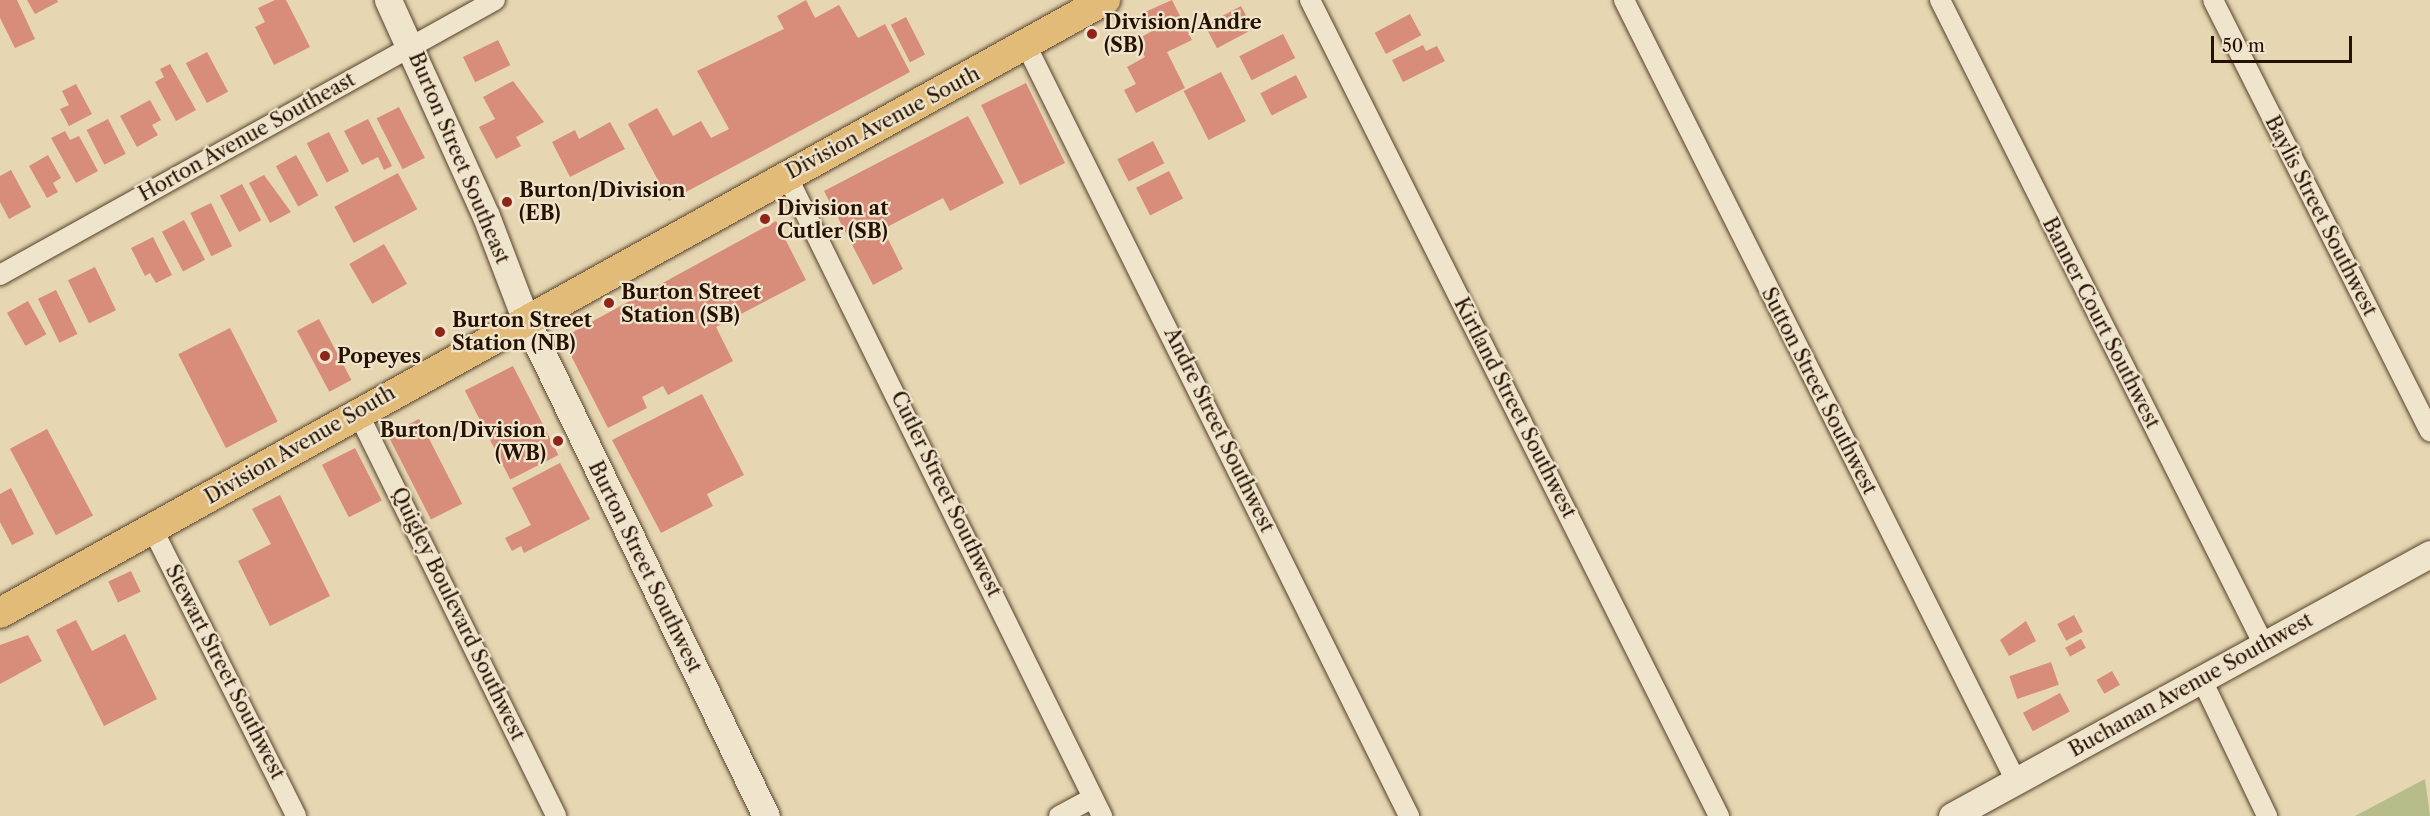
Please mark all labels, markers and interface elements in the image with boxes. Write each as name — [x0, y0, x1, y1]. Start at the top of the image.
place label: Division/Andre (SB) — [1104, 11, 1262, 58]
scale bar — [2214, 24, 2355, 62]
marker: Division/Andre (SB) — [1085, 27, 1099, 41]
text: 50 m — [2222, 35, 2265, 57]
street label: Burton Street Southeast — [404, 49, 514, 267]
street label: Division Avenue South — [782, 62, 984, 184]
street label: Horton Avenue Southeast — [134, 67, 360, 207]
street label: Baylis Street Southwest — [2260, 112, 2382, 320]
place label: Burton/Division (EB) — [519, 178, 685, 225]
marker: Burton/Division (EB) — [500, 195, 514, 209]
place label: Division at Cutler (SB) — [777, 196, 888, 243]
marker: Division at Cutler (SB) — [758, 212, 772, 226]
street label: Banner Court Southwest — [2037, 213, 2165, 433]
place label: Burton Street Station (SB) — [621, 280, 761, 327]
street label: Sutton Street Southwest — [1756, 284, 1882, 498]
street label: Kirtland Street Southwest — [1449, 294, 1581, 522]
marker: Burton Street Station (SB) — [602, 296, 616, 310]
place label: Burton Street Station (NB) — [452, 308, 592, 355]
street label: Andre Street Southwest — [1159, 324, 1279, 536]
marker: Burton Street Station (NB) — [433, 325, 447, 339]
place label: Popeyes — [337, 344, 421, 368]
marker: Popeyes — [318, 349, 332, 363]
street label: Division Avenue South — [200, 380, 400, 510]
street label: Cutler Street Southwest — [886, 387, 1006, 601]
place label: Burton/Division (WB) — [380, 418, 546, 465]
marker: Burton/Division (WB) — [551, 434, 565, 448]
street label: Burton Street Southwest — [583, 457, 707, 677]
street label: Quigley Boulevard Southwest — [386, 483, 530, 745]
street label: Stewart Street Southwest — [160, 561, 290, 783]
street label: Buchanan Avenue Southwest — [2065, 608, 2317, 762]

